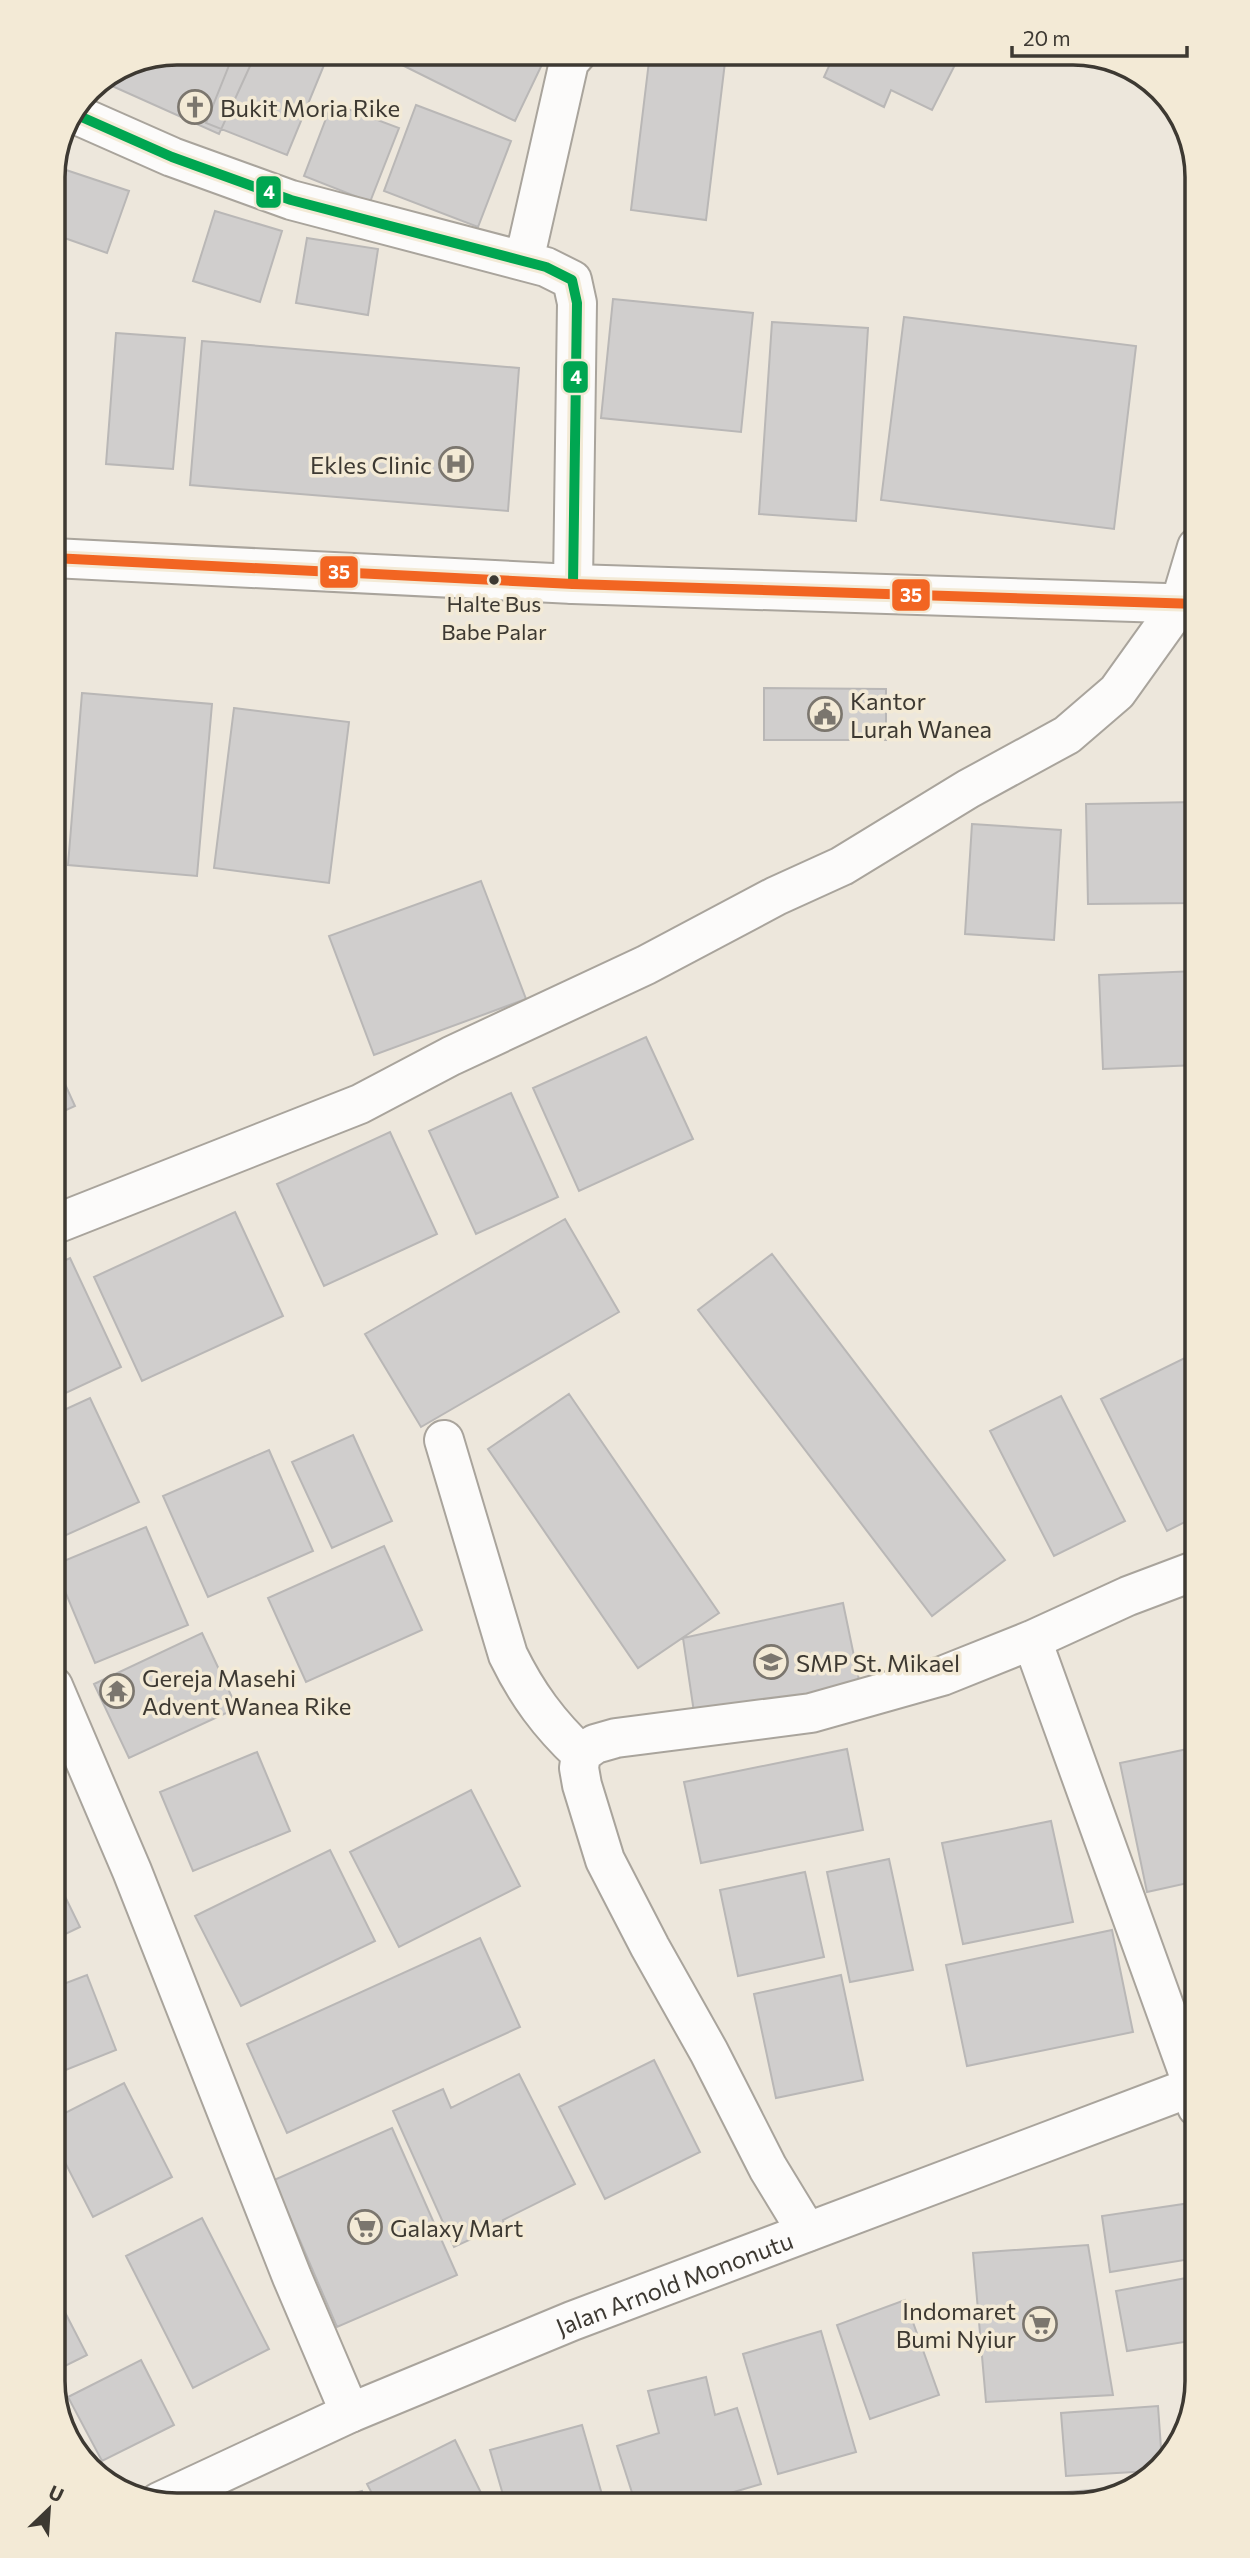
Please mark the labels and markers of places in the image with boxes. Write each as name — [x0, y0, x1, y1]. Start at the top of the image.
church icon: Bukit Moria Rike — [176, 88, 214, 126]
place label: Bukit Moria Rike — [220, 93, 400, 122]
hospital icon: Ekles Clinic — [437, 445, 475, 483]
place label: Ekles Clinic — [310, 450, 432, 479]
marker: Halte Bus Babe Palar — [487, 573, 501, 587]
place label: Halte Bus Babe Palar — [441, 590, 547, 645]
place label: Kantor Lurah Wanea — [850, 686, 992, 743]
public building icon: Kantor Lurah Wanea — [806, 695, 844, 733]
school or university icon: SMP St. Mikael — [752, 1643, 790, 1681]
place label: SMP St. Mikael — [796, 1648, 960, 1677]
place label: Gereja Masehi Advent Wanea Rike — [142, 1663, 351, 1720]
temple icon: Gereja Masehi Advent Wanea Rike — [98, 1672, 136, 1710]
supermarket icon: Galaxy Mart — [346, 2208, 384, 2246]
place label: Galaxy Mart — [390, 2213, 523, 2242]
place label: Indomaret Bumi Nyiur — [896, 2296, 1016, 2353]
supermarket icon: Indomaret Bumi Nyiur — [1021, 2305, 1059, 2343]

